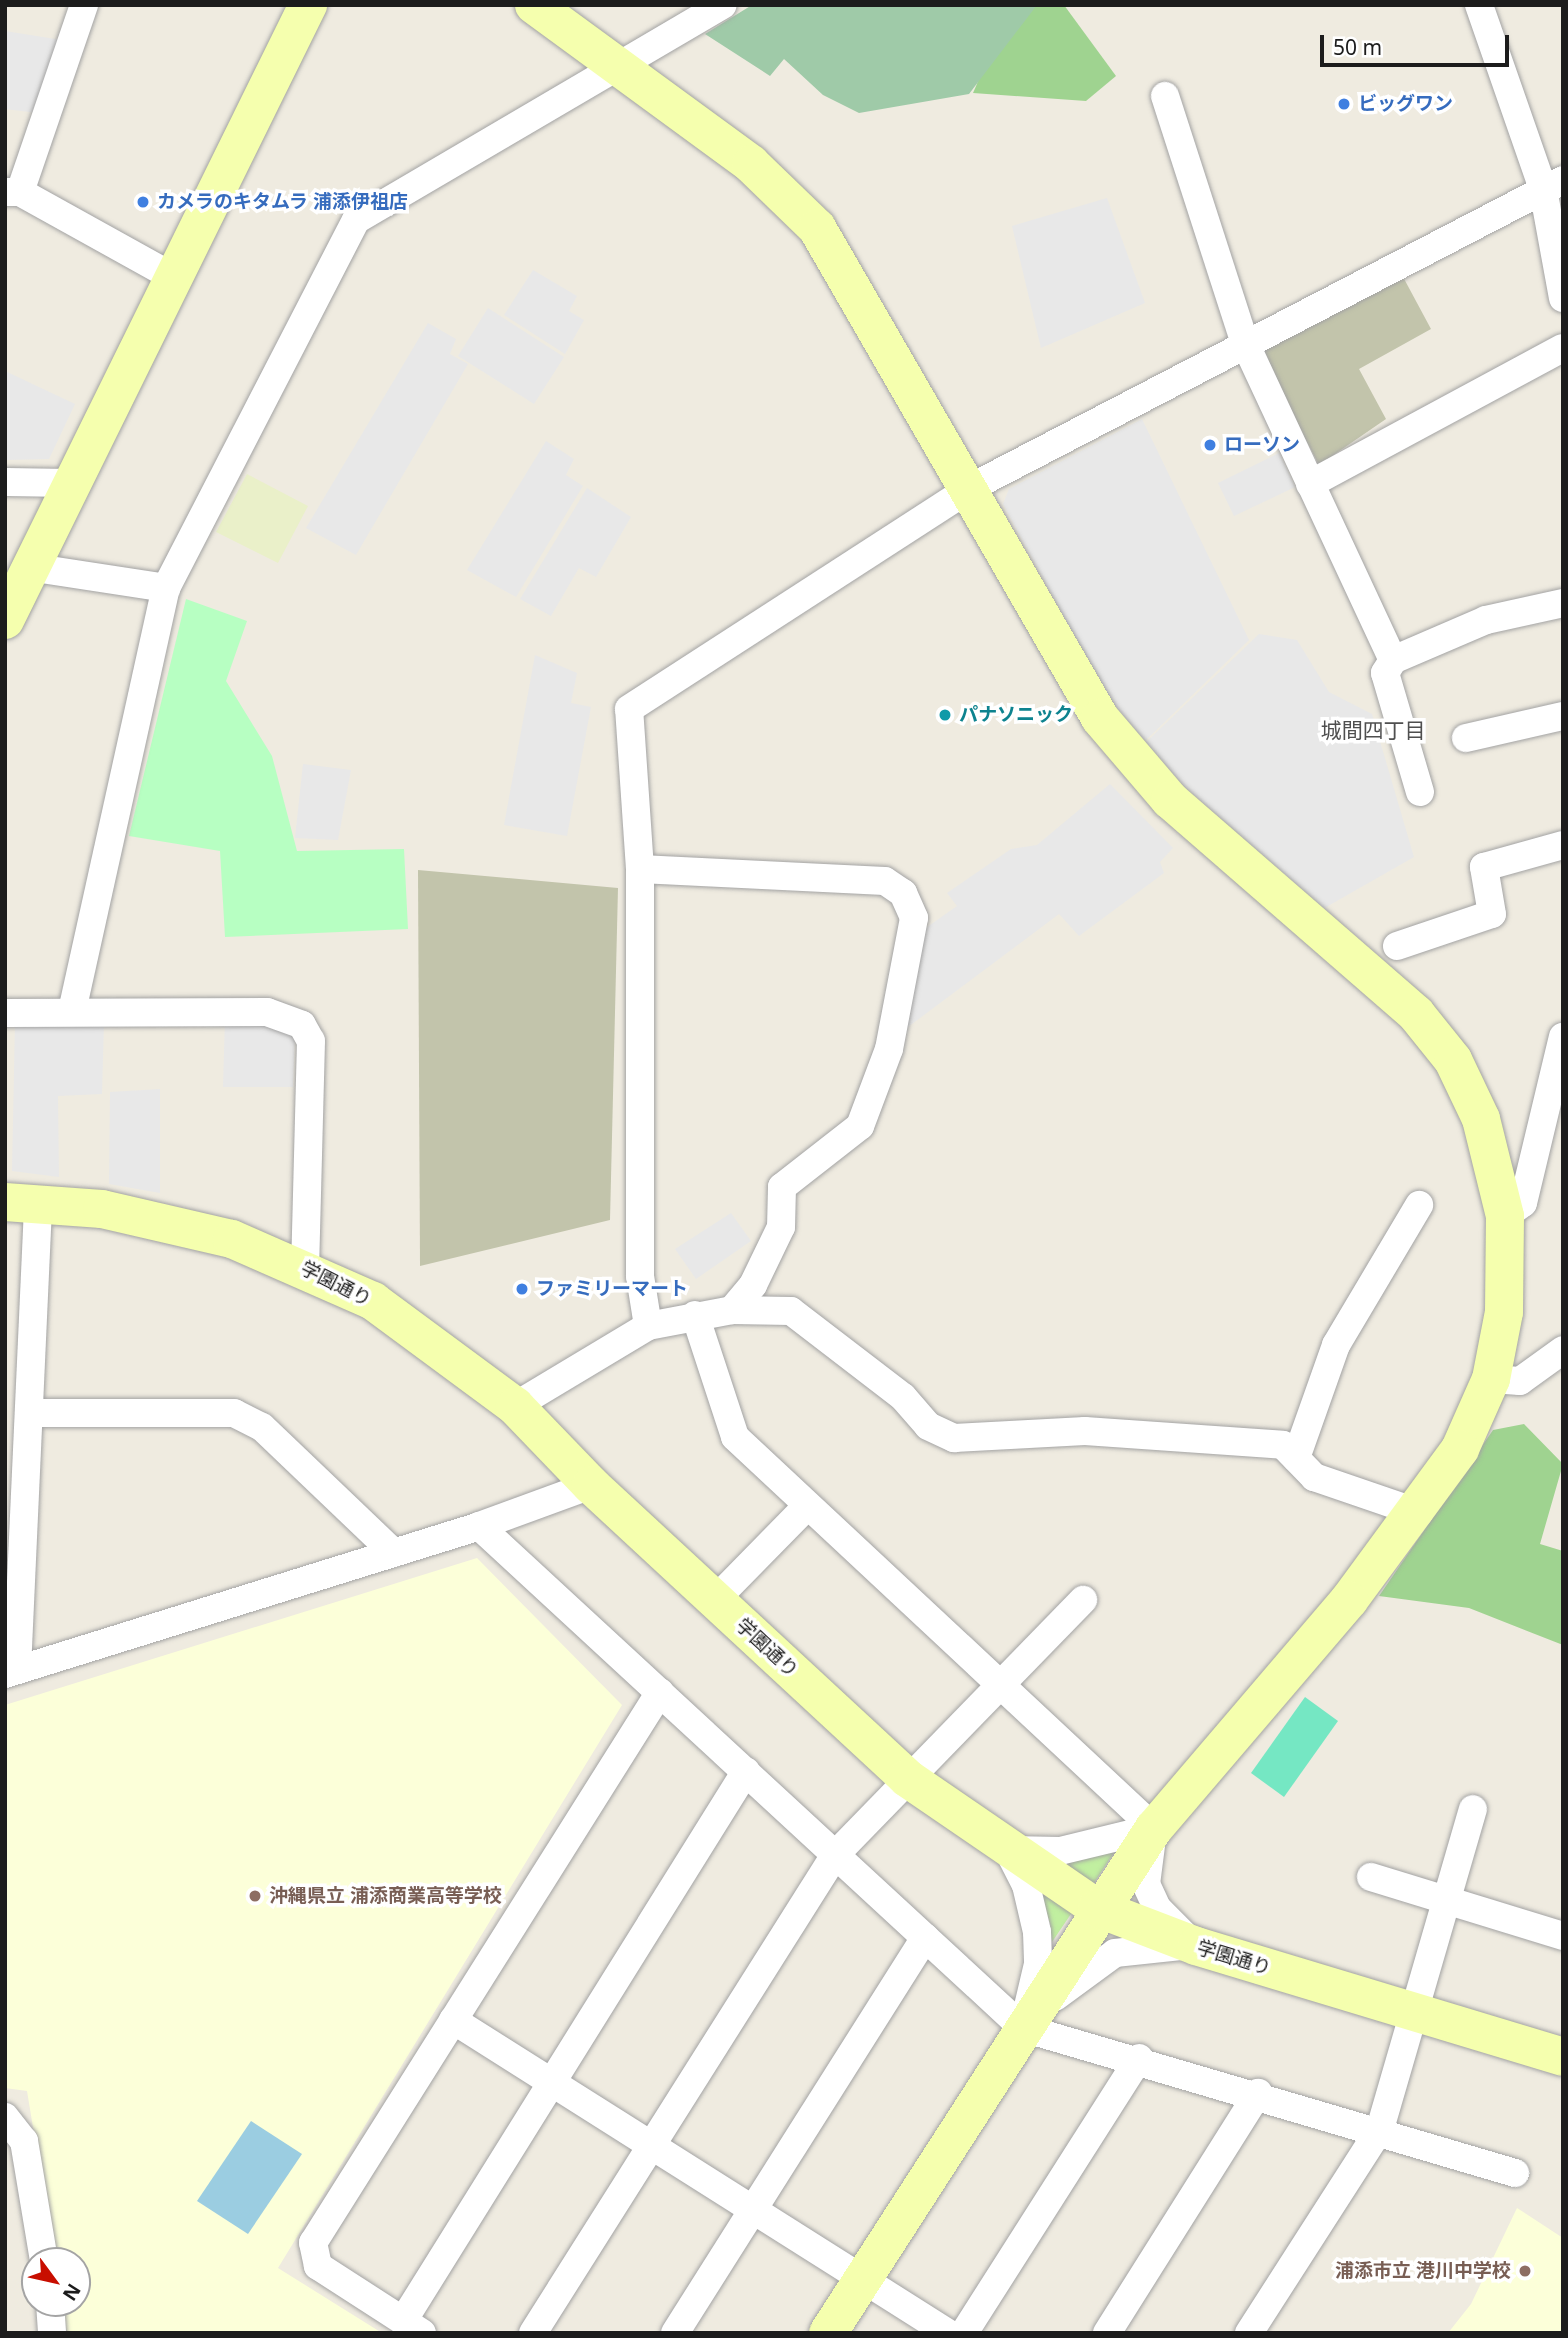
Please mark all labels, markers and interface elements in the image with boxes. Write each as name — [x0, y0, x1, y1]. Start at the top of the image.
scale bar — [1323, 21, 1512, 65]
text: 50 m — [1333, 33, 1382, 61]
place label: ビッグワン — [1358, 93, 1453, 115]
marker: ビッグワン — [1336, 96, 1352, 112]
place label: カメラのキタムラ 浦添伊祖店 — [157, 191, 409, 213]
marker: カメラのキタムラ 浦添伊祖店 — [135, 194, 151, 210]
place label: ローソン — [1224, 434, 1300, 456]
marker: ローソン — [1202, 437, 1218, 453]
place label: パナソニック — [959, 704, 1073, 726]
marker: パナソニック — [937, 707, 953, 723]
district label: 城間四丁目 — [1321, 717, 1425, 743]
street label: 学園通り — [297, 1257, 375, 1311]
place label: ファミリーマート — [536, 1278, 688, 1300]
marker: ファミリーマート — [514, 1281, 530, 1297]
street label: 学園通り — [731, 1614, 803, 1682]
place label: 沖縄県立 浦添商業高等学校 — [269, 1885, 502, 1907]
marker: 沖縄県立 浦添商業高等学校 — [247, 1888, 263, 1904]
street label: 学園通り — [1194, 1936, 1274, 1980]
north arrow — [21, 2247, 91, 2317]
place label: 浦添市立 港川中学校 — [1335, 2260, 1511, 2282]
marker: 浦添市立 港川中学校 — [1517, 2263, 1533, 2279]
text: N — [57, 2279, 87, 2306]

